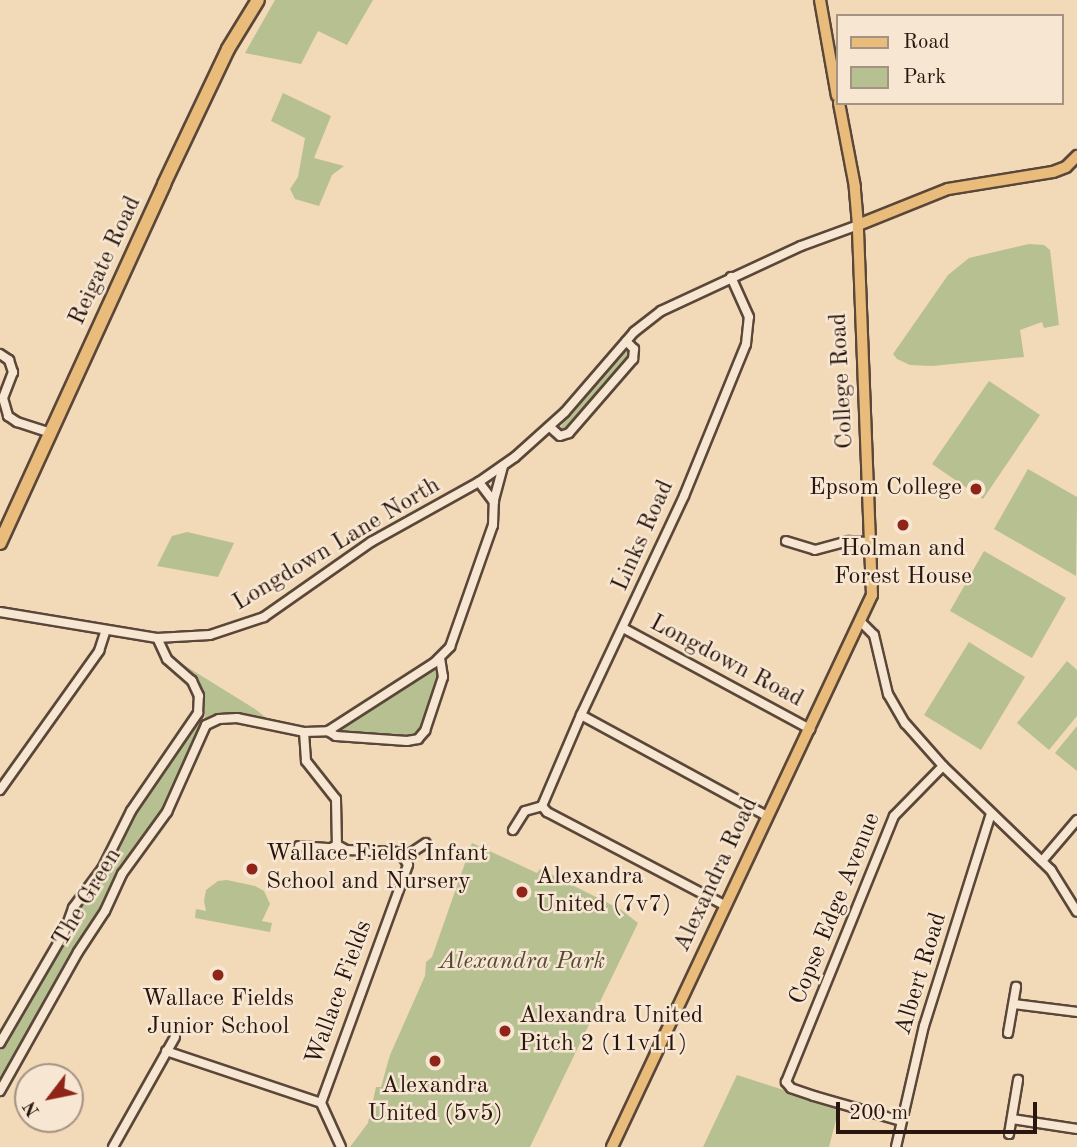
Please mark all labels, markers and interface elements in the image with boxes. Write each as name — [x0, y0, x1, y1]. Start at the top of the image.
legend — [836, 14, 1063, 105]
text: Road — [903, 32, 950, 53]
text: Park — [903, 67, 946, 88]
street label: Reigate Road — [64, 192, 148, 330]
street label: College Road — [825, 312, 861, 450]
street label: Longdown Lane North — [228, 472, 446, 618]
place label: Epsom College — [809, 475, 962, 503]
street label: Links Road — [607, 476, 681, 596]
marker: Epsom College — [968, 481, 984, 497]
marker: Holman and Forest House — [895, 517, 911, 533]
place label: Holman and Forest House — [834, 536, 972, 592]
street label: Longdown Road — [644, 609, 808, 715]
street label: Alexandra Road — [669, 793, 765, 957]
street label: Copse Edge Avenue — [784, 809, 888, 1009]
place label: Wallace Fields Infant School and Nursery — [266, 841, 488, 897]
street label: The Green — [47, 843, 129, 953]
marker: Wallace Fields Infant School and Nursery — [244, 861, 260, 877]
place label: Alexandra United (7v7) — [536, 864, 671, 920]
marker: Alexandra United (7v7) — [514, 884, 530, 900]
street label: Albert Road — [890, 909, 954, 1039]
street label: Wallace Fields — [301, 917, 379, 1069]
park label: Alexandra Park — [439, 949, 605, 977]
marker: Wallace Fields Junior School — [210, 967, 226, 983]
place label: Wallace Fields Junior School — [142, 986, 294, 1042]
place label: Alexandra United Pitch 2 (11v11) — [519, 1003, 703, 1059]
marker: Alexandra United Pitch 2 (11v11) — [497, 1023, 513, 1039]
marker: Alexandra United (5v5) — [427, 1053, 443, 1069]
north arrow — [14, 1063, 84, 1133]
place label: Alexandra United (5v5) — [367, 1073, 503, 1129]
scale bar — [839, 1088, 1040, 1132]
text: N — [21, 1097, 44, 1120]
text: 200 m — [849, 1103, 908, 1124]

